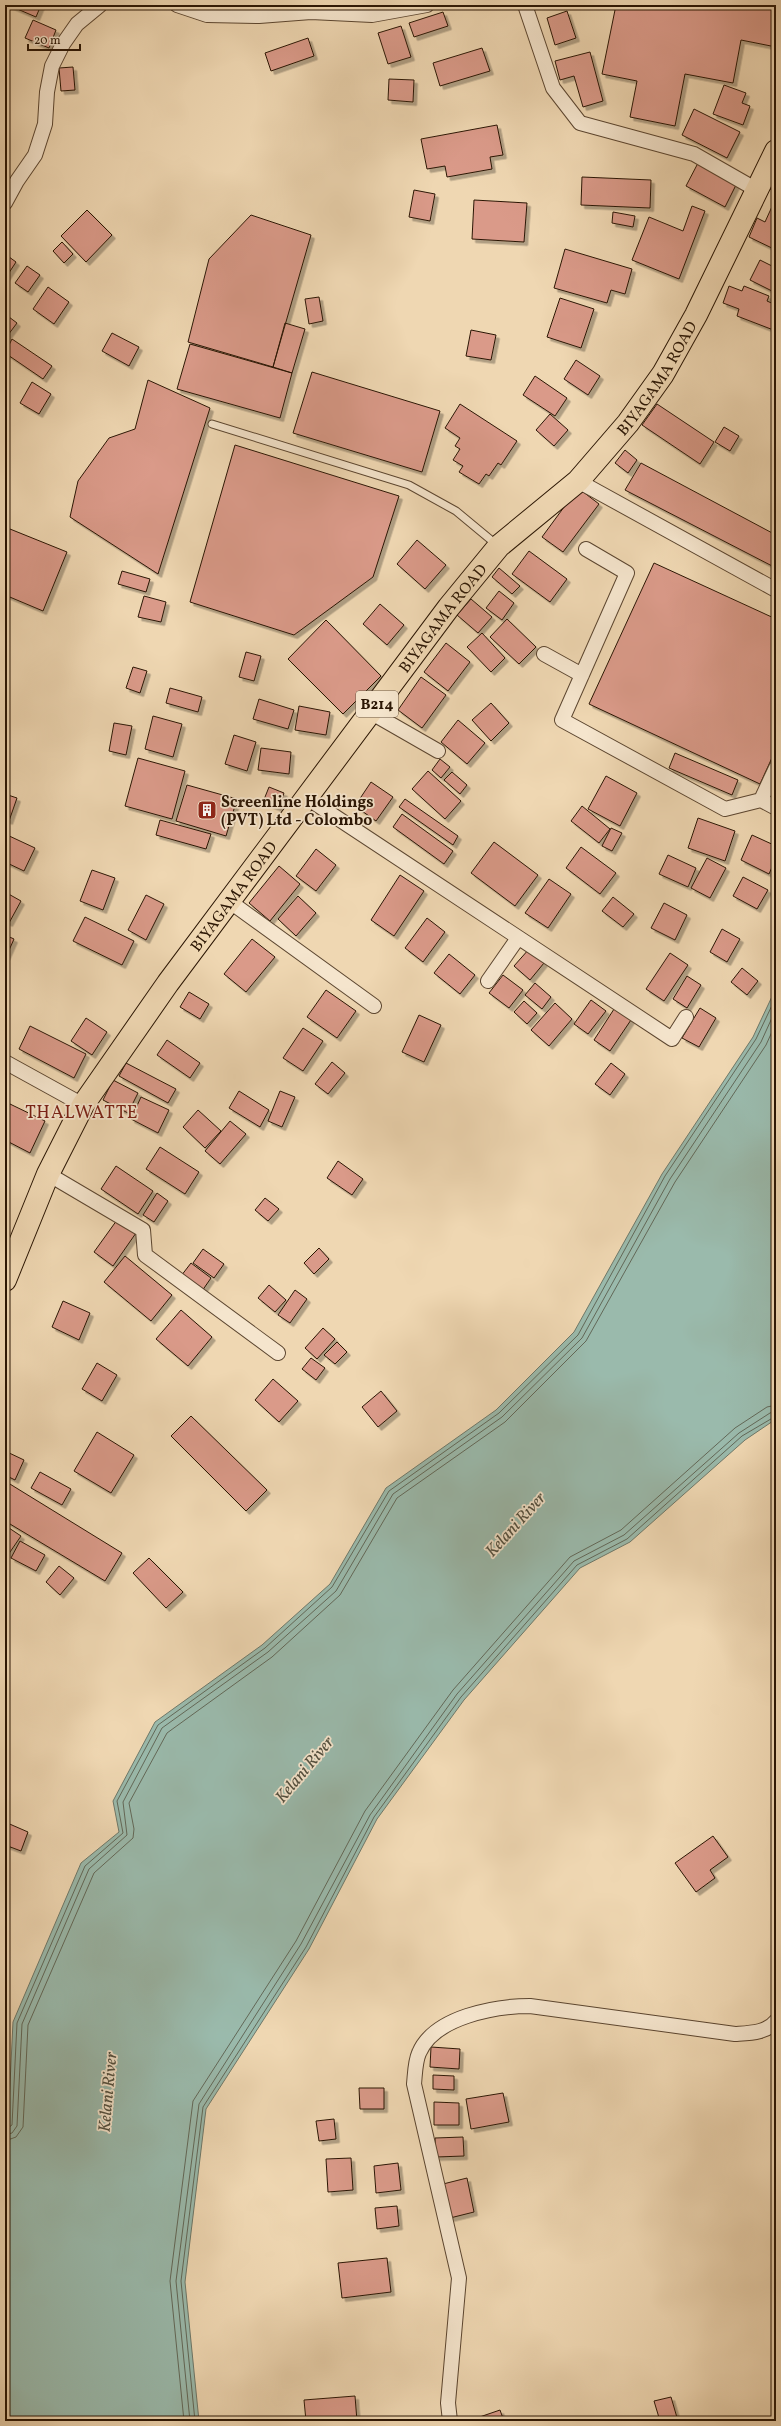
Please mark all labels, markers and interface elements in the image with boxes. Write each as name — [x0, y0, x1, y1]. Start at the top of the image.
scale bar — [28, 26, 80, 52]
text: 20 m — [34, 33, 61, 49]
street label: BIYAGAMA ROAD — [613, 317, 704, 441]
street label: BIYAGAMA ROAD — [394, 560, 493, 678]
road number: B214 — [356, 691, 398, 717]
place label: Screenline Holdings (PVT) Ltd - Colombo — [221, 792, 374, 832]
building icon: Screenline Holdings (PVT) Ltd - Colombo — [196, 799, 218, 821]
street label: BIYAGAMA ROAD — [186, 837, 283, 957]
district label: THALWATTE — [25, 1101, 139, 1126]
water label: Kelani River — [481, 1487, 552, 1563]
water label: Kelani River — [271, 1731, 340, 1808]
water label: Kelani River — [94, 2050, 124, 2133]

